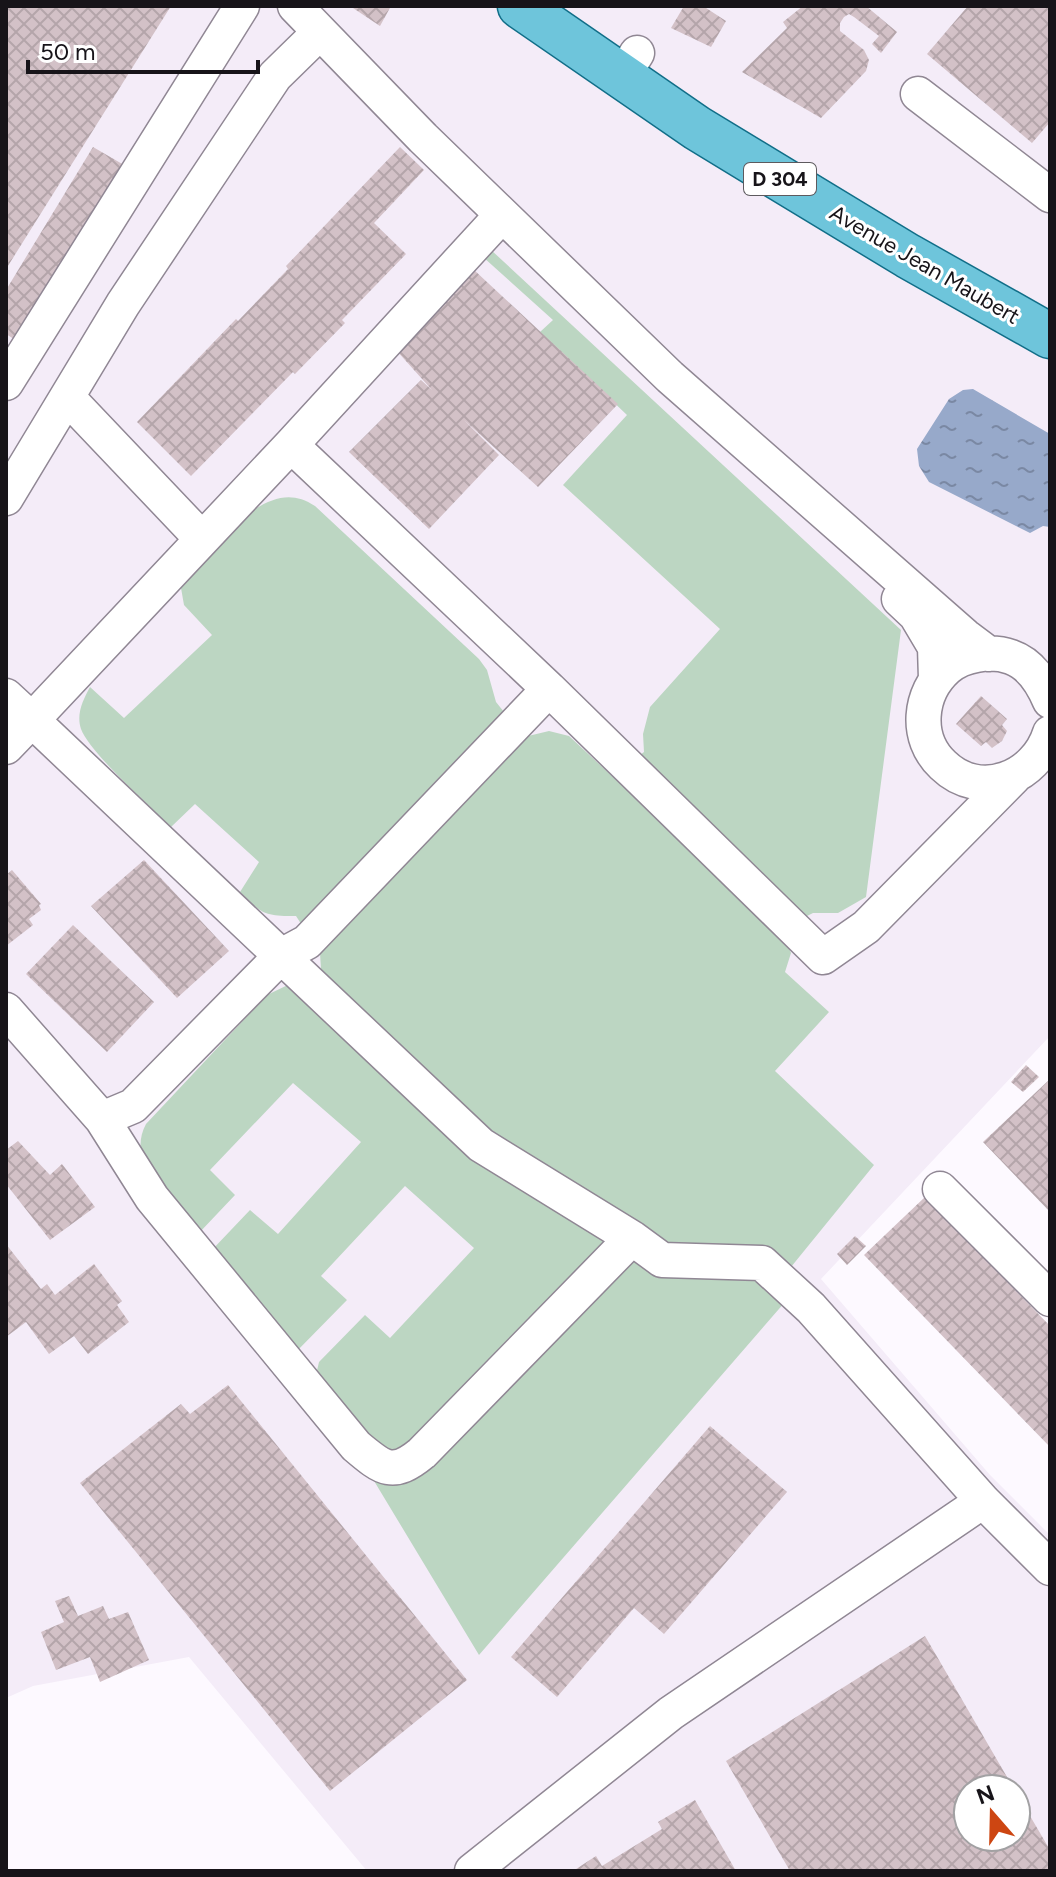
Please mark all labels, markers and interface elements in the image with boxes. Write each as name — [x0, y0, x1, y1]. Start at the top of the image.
scale bar — [28, 24, 258, 74]
text: 50 m — [40, 37, 96, 66]
road number: D 304 — [744, 163, 816, 195]
street label: Avenue Jean Maubert — [825, 199, 1025, 330]
north arrow — [952, 1773, 1032, 1853]
text: N — [973, 1779, 998, 1810]

